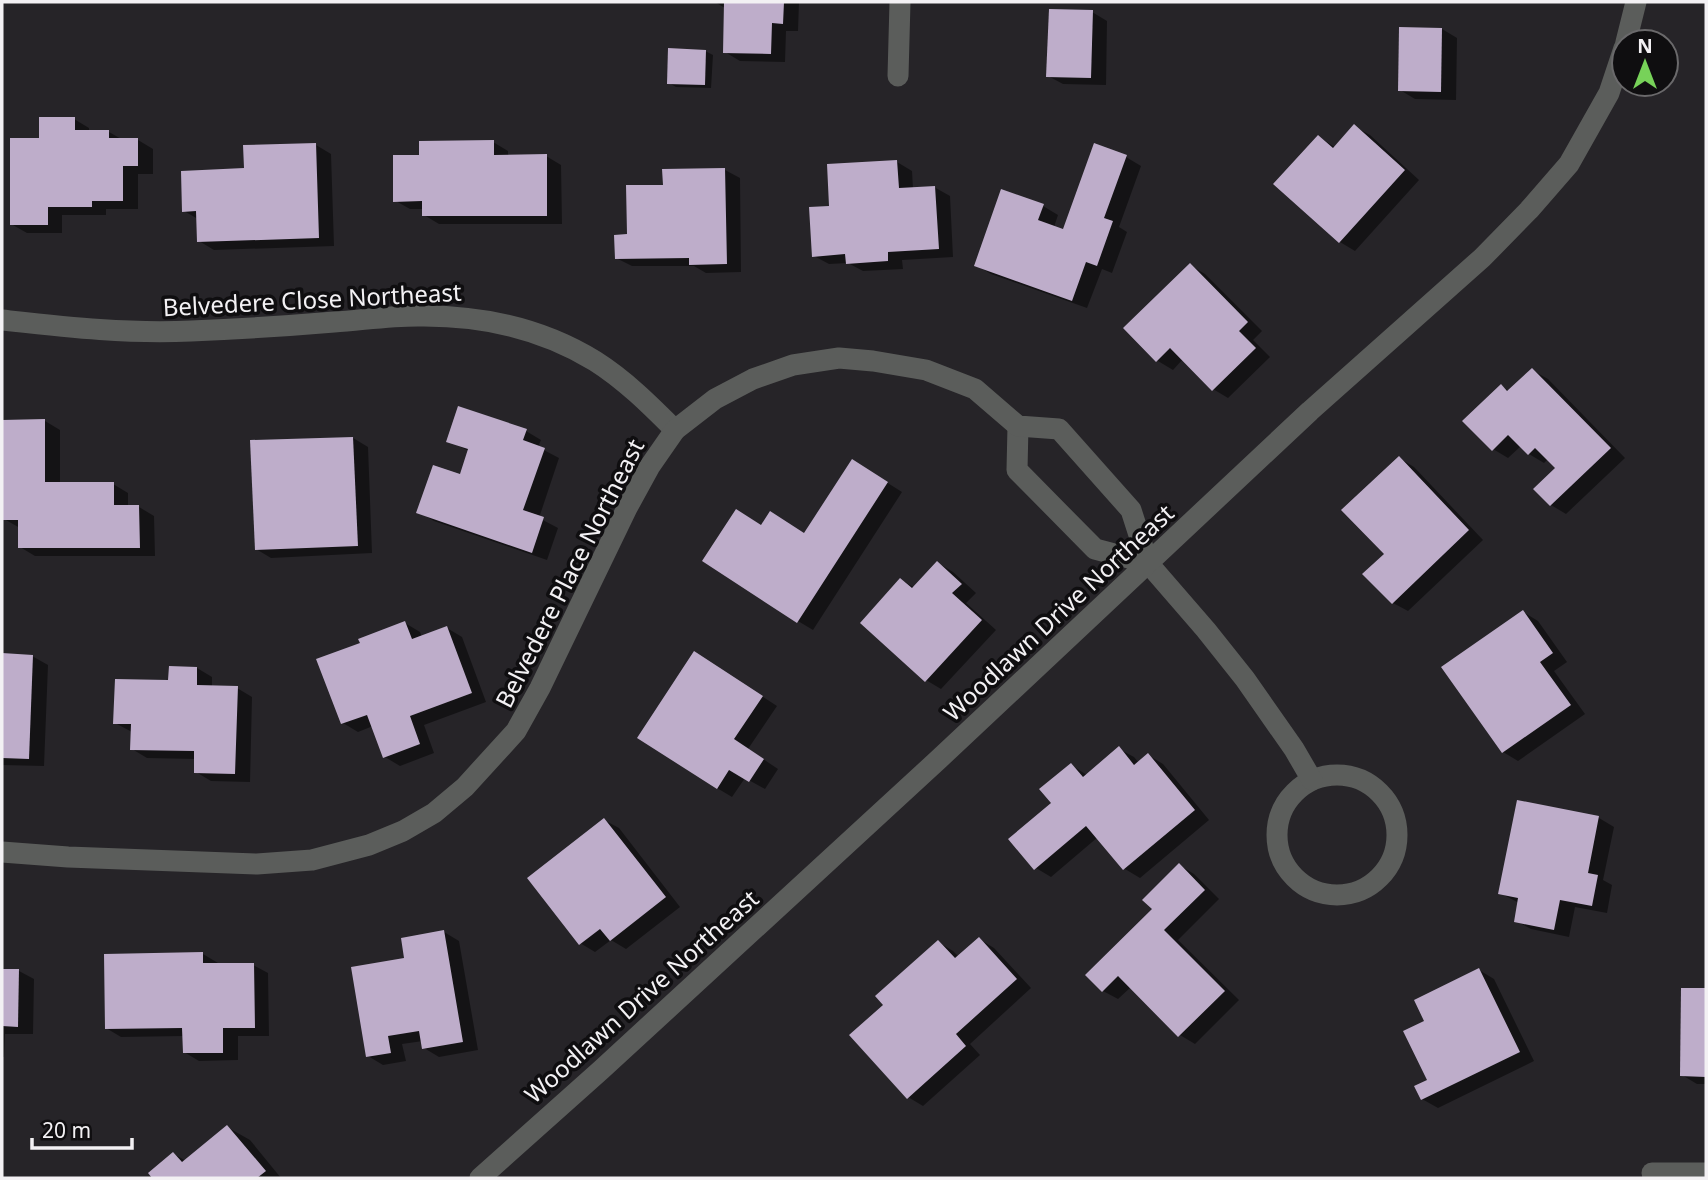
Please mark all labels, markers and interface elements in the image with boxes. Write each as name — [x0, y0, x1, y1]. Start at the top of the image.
north arrow — [1610, 28, 1680, 98]
text: N — [1637, 33, 1653, 59]
street label: Belvedere Close Northeast — [162, 275, 463, 323]
street label: Belvedere Place Northeast — [487, 433, 651, 713]
street label: Woodlawn Drive Northeast — [936, 496, 1181, 728]
street label: Woodlawn Drive Northeast — [517, 882, 765, 1110]
scale bar — [32, 1106, 131, 1150]
text: 20 m — [42, 1116, 91, 1144]

